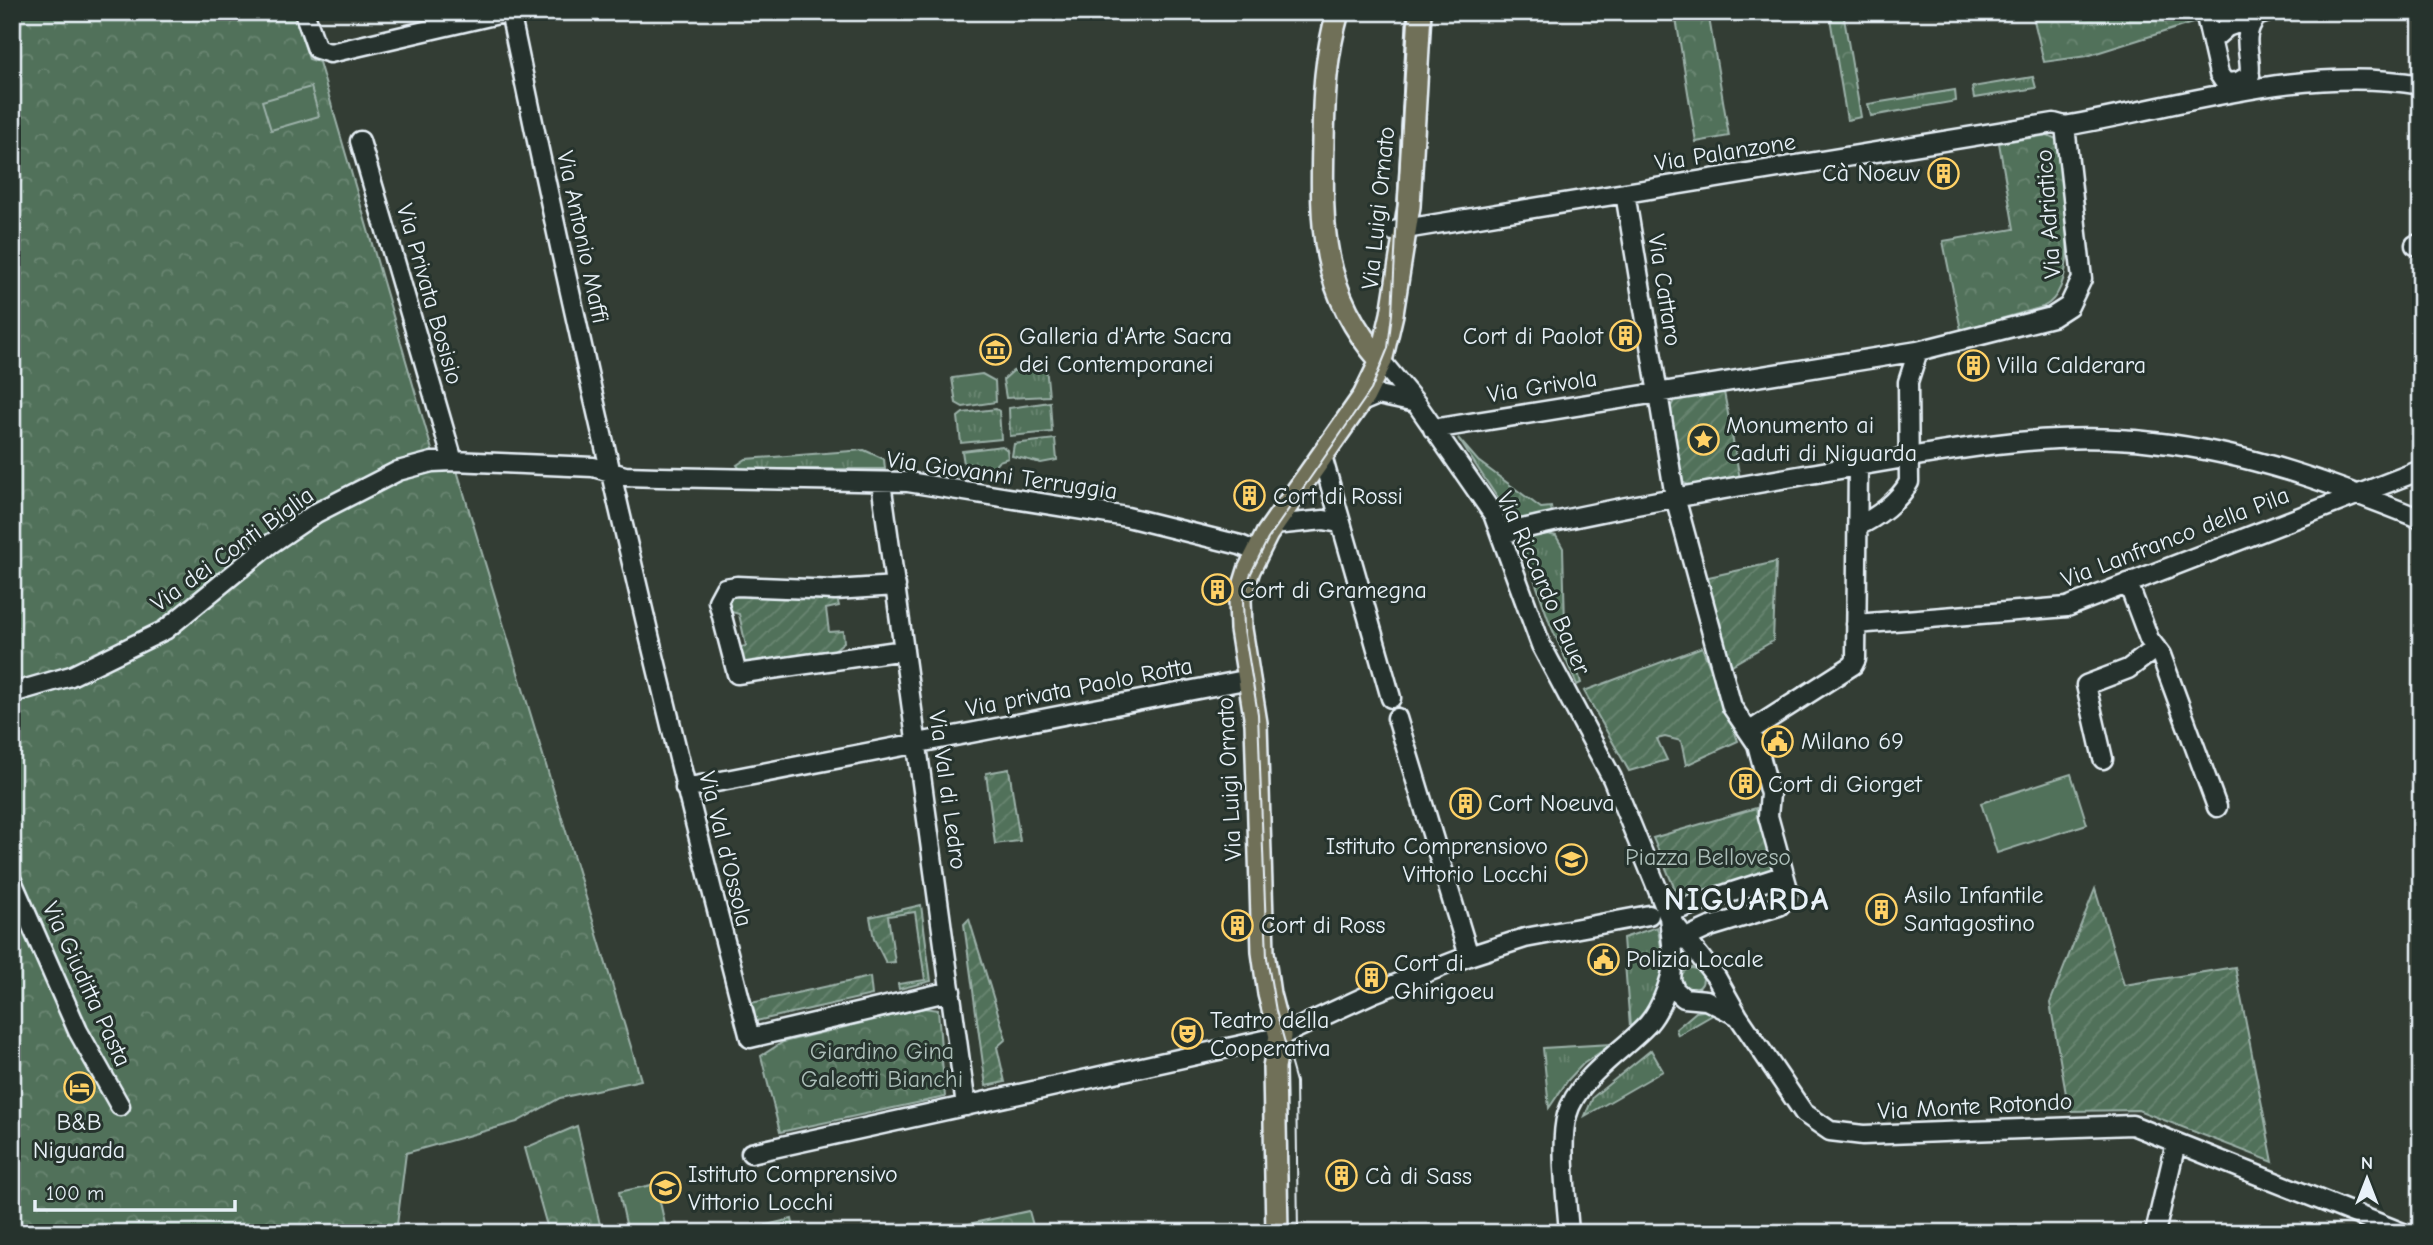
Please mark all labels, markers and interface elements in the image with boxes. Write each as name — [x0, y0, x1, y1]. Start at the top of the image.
street label: Via Luigi Ornato — [1356, 125, 1400, 291]
street label: Via Palanzone — [1653, 127, 1797, 177]
street label: Via Antonio Maffi — [551, 148, 615, 326]
street label: Via Adriatico — [2030, 149, 2066, 279]
building icon: Cà Noeuv — [1926, 156, 1960, 190]
place label: Cà Noeuv — [1822, 159, 1920, 187]
street label: Via Privata Bosisio — [391, 200, 469, 388]
street label: Via Cattaro — [1642, 232, 1688, 348]
building icon: Cort di Paolot — [1609, 319, 1643, 353]
place label: Galleria d'Arte Sacra dei Contemporanei — [1019, 322, 1232, 378]
place label: Cort di Paolot — [1463, 322, 1604, 350]
museum icon: Galleria d'Arte Sacra dei Contemporanei — [979, 333, 1013, 367]
building icon: Villa Calderara — [1957, 348, 1991, 382]
place label: Villa Calderara — [1997, 351, 2146, 379]
street label: Via Grivola — [1485, 364, 1599, 408]
place label: Monumento ai Caduti di Niguarda — [1726, 411, 1917, 467]
place icon: Monumento ai Caduti di Niguarda — [1686, 422, 1720, 456]
street label: Via Giovanni Terruggia — [885, 445, 1119, 505]
building icon: Cort di Rossi — [1233, 479, 1267, 513]
street label: Via dei Conti Biglia — [145, 481, 319, 617]
street label: Via Lanfranco della Pila — [2057, 481, 2293, 593]
place label: Cort di Rossi — [1273, 482, 1403, 510]
street label: Via Riccardo Bauer — [1491, 487, 1597, 679]
building icon: Cort di Gramegna — [1200, 573, 1234, 607]
place label: Cort di Gramegna — [1240, 576, 1427, 604]
street label: Via privata Paolo Rotta — [963, 651, 1195, 723]
street label: Via Luigi Ornato — [1211, 696, 1247, 862]
street label: Via Val di Ledro — [923, 709, 973, 871]
public building icon: Milano 69 — [1761, 724, 1795, 758]
place label: Milano 69 — [1801, 727, 1904, 755]
building icon: Cort di Giorget — [1728, 767, 1762, 801]
street label: Via Val d'Ossola — [693, 768, 759, 930]
place label: Cort di Giorget — [1768, 770, 1923, 798]
building icon: Cort Noeuva — [1448, 786, 1482, 820]
place label: Cort Noeuva — [1488, 789, 1615, 817]
place label: Istituto Comprensiovo Vittorio Locchi — [1326, 832, 1548, 888]
school or university icon: Istituto Comprensiovo Vittorio Locchi — [1554, 843, 1588, 877]
park label: Piazza Belloveso — [1625, 843, 1791, 871]
district label: NIGUARDA — [1664, 881, 1830, 918]
place label: Asilo Infantile Santagostino — [1904, 881, 2044, 937]
building icon: Asilo Infantile Santagostino — [1864, 892, 1898, 926]
street label: Via Giuditta Pasta — [37, 897, 137, 1071]
building icon: Cort di Ross — [1221, 908, 1255, 942]
place label: Cort di Ross — [1261, 911, 1386, 939]
public building icon: Polizia Locale — [1586, 942, 1620, 976]
place label: Polizia Locale — [1626, 945, 1764, 973]
place label: Cort di Ghirigoeu — [1394, 949, 1494, 1005]
building icon: Cort di Ghirigoeu — [1354, 960, 1388, 994]
place label: Teatro della Cooperativa — [1210, 1006, 1331, 1062]
theatre icon: Teatro della Cooperativa — [1170, 1017, 1204, 1051]
park label: Giardino Gina Galeotti Bianchi — [801, 1037, 963, 1093]
hotel icon: B&B Niguarda — [62, 1071, 96, 1105]
street label: Via Monte Rotondo — [1877, 1087, 2073, 1125]
place label: B&B Niguarda — [33, 1108, 125, 1164]
north arrow — [2332, 1144, 2402, 1214]
text: N — [2361, 1152, 2373, 1174]
building icon: Cà di Sass — [1325, 1159, 1359, 1193]
place label: Istituto Comprensivo Vittorio Locchi — [688, 1160, 898, 1216]
place label: Cà di Sass — [1365, 1162, 1472, 1190]
scale bar — [35, 1168, 234, 1212]
school or university icon: Istituto Comprensivo Vittorio Locchi — [648, 1171, 682, 1205]
text: 100 m — [46, 1181, 104, 1205]

